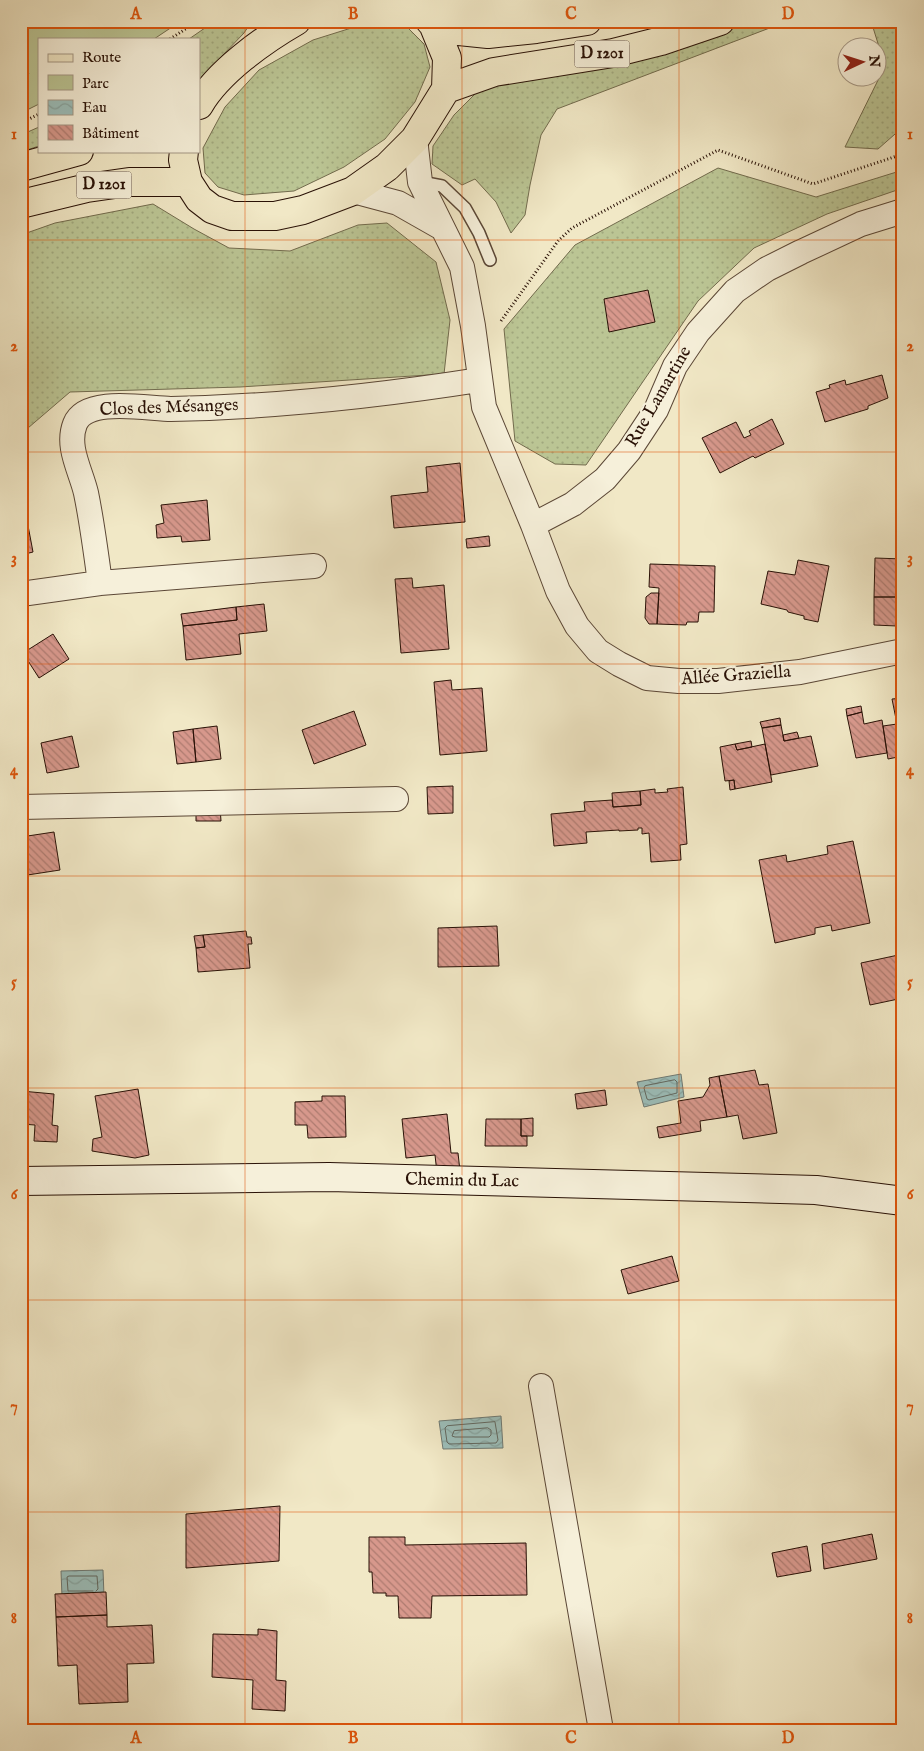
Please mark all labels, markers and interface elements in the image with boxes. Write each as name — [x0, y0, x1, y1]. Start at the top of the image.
text: A — [130, 5, 143, 25]
text: B — [348, 5, 359, 25]
text: C — [565, 5, 577, 25]
text: D — [782, 5, 795, 25]
legend — [38, 38, 200, 152]
north arrow — [836, 38, 886, 88]
road number: D 1201 — [574, 41, 630, 68]
text: Route — [82, 48, 121, 67]
text: N — [865, 53, 883, 68]
text: Parc — [82, 74, 109, 93]
text: Eau — [82, 98, 107, 117]
text: Bâtiment — [82, 124, 139, 143]
text: 1 — [11, 125, 17, 145]
text: 1 — [907, 125, 913, 145]
road number: D 1201 — [76, 172, 132, 198]
text: 2 — [10, 337, 18, 357]
text: 2 — [906, 337, 914, 357]
street label: Rue Lamartine — [621, 342, 697, 452]
street label: Clos des Mésanges — [99, 394, 239, 422]
text: 3 — [11, 549, 17, 569]
text: 3 — [907, 549, 913, 569]
street label: Allée Graziella — [679, 661, 792, 691]
text: 4 — [10, 761, 19, 781]
text: 4 — [906, 761, 915, 781]
text: 5 — [11, 973, 17, 993]
text: 5 — [907, 973, 913, 993]
street label: Chemin du Lac — [405, 1169, 519, 1193]
text: 6 — [11, 1185, 19, 1205]
text: 6 — [907, 1185, 915, 1205]
text: 7 — [10, 1397, 18, 1417]
text: 7 — [906, 1397, 914, 1417]
text: 8 — [11, 1609, 17, 1629]
text: 8 — [907, 1609, 913, 1629]
text: A — [130, 1729, 143, 1749]
text: B — [348, 1729, 359, 1749]
text: C — [565, 1729, 577, 1749]
text: D — [782, 1729, 795, 1749]

